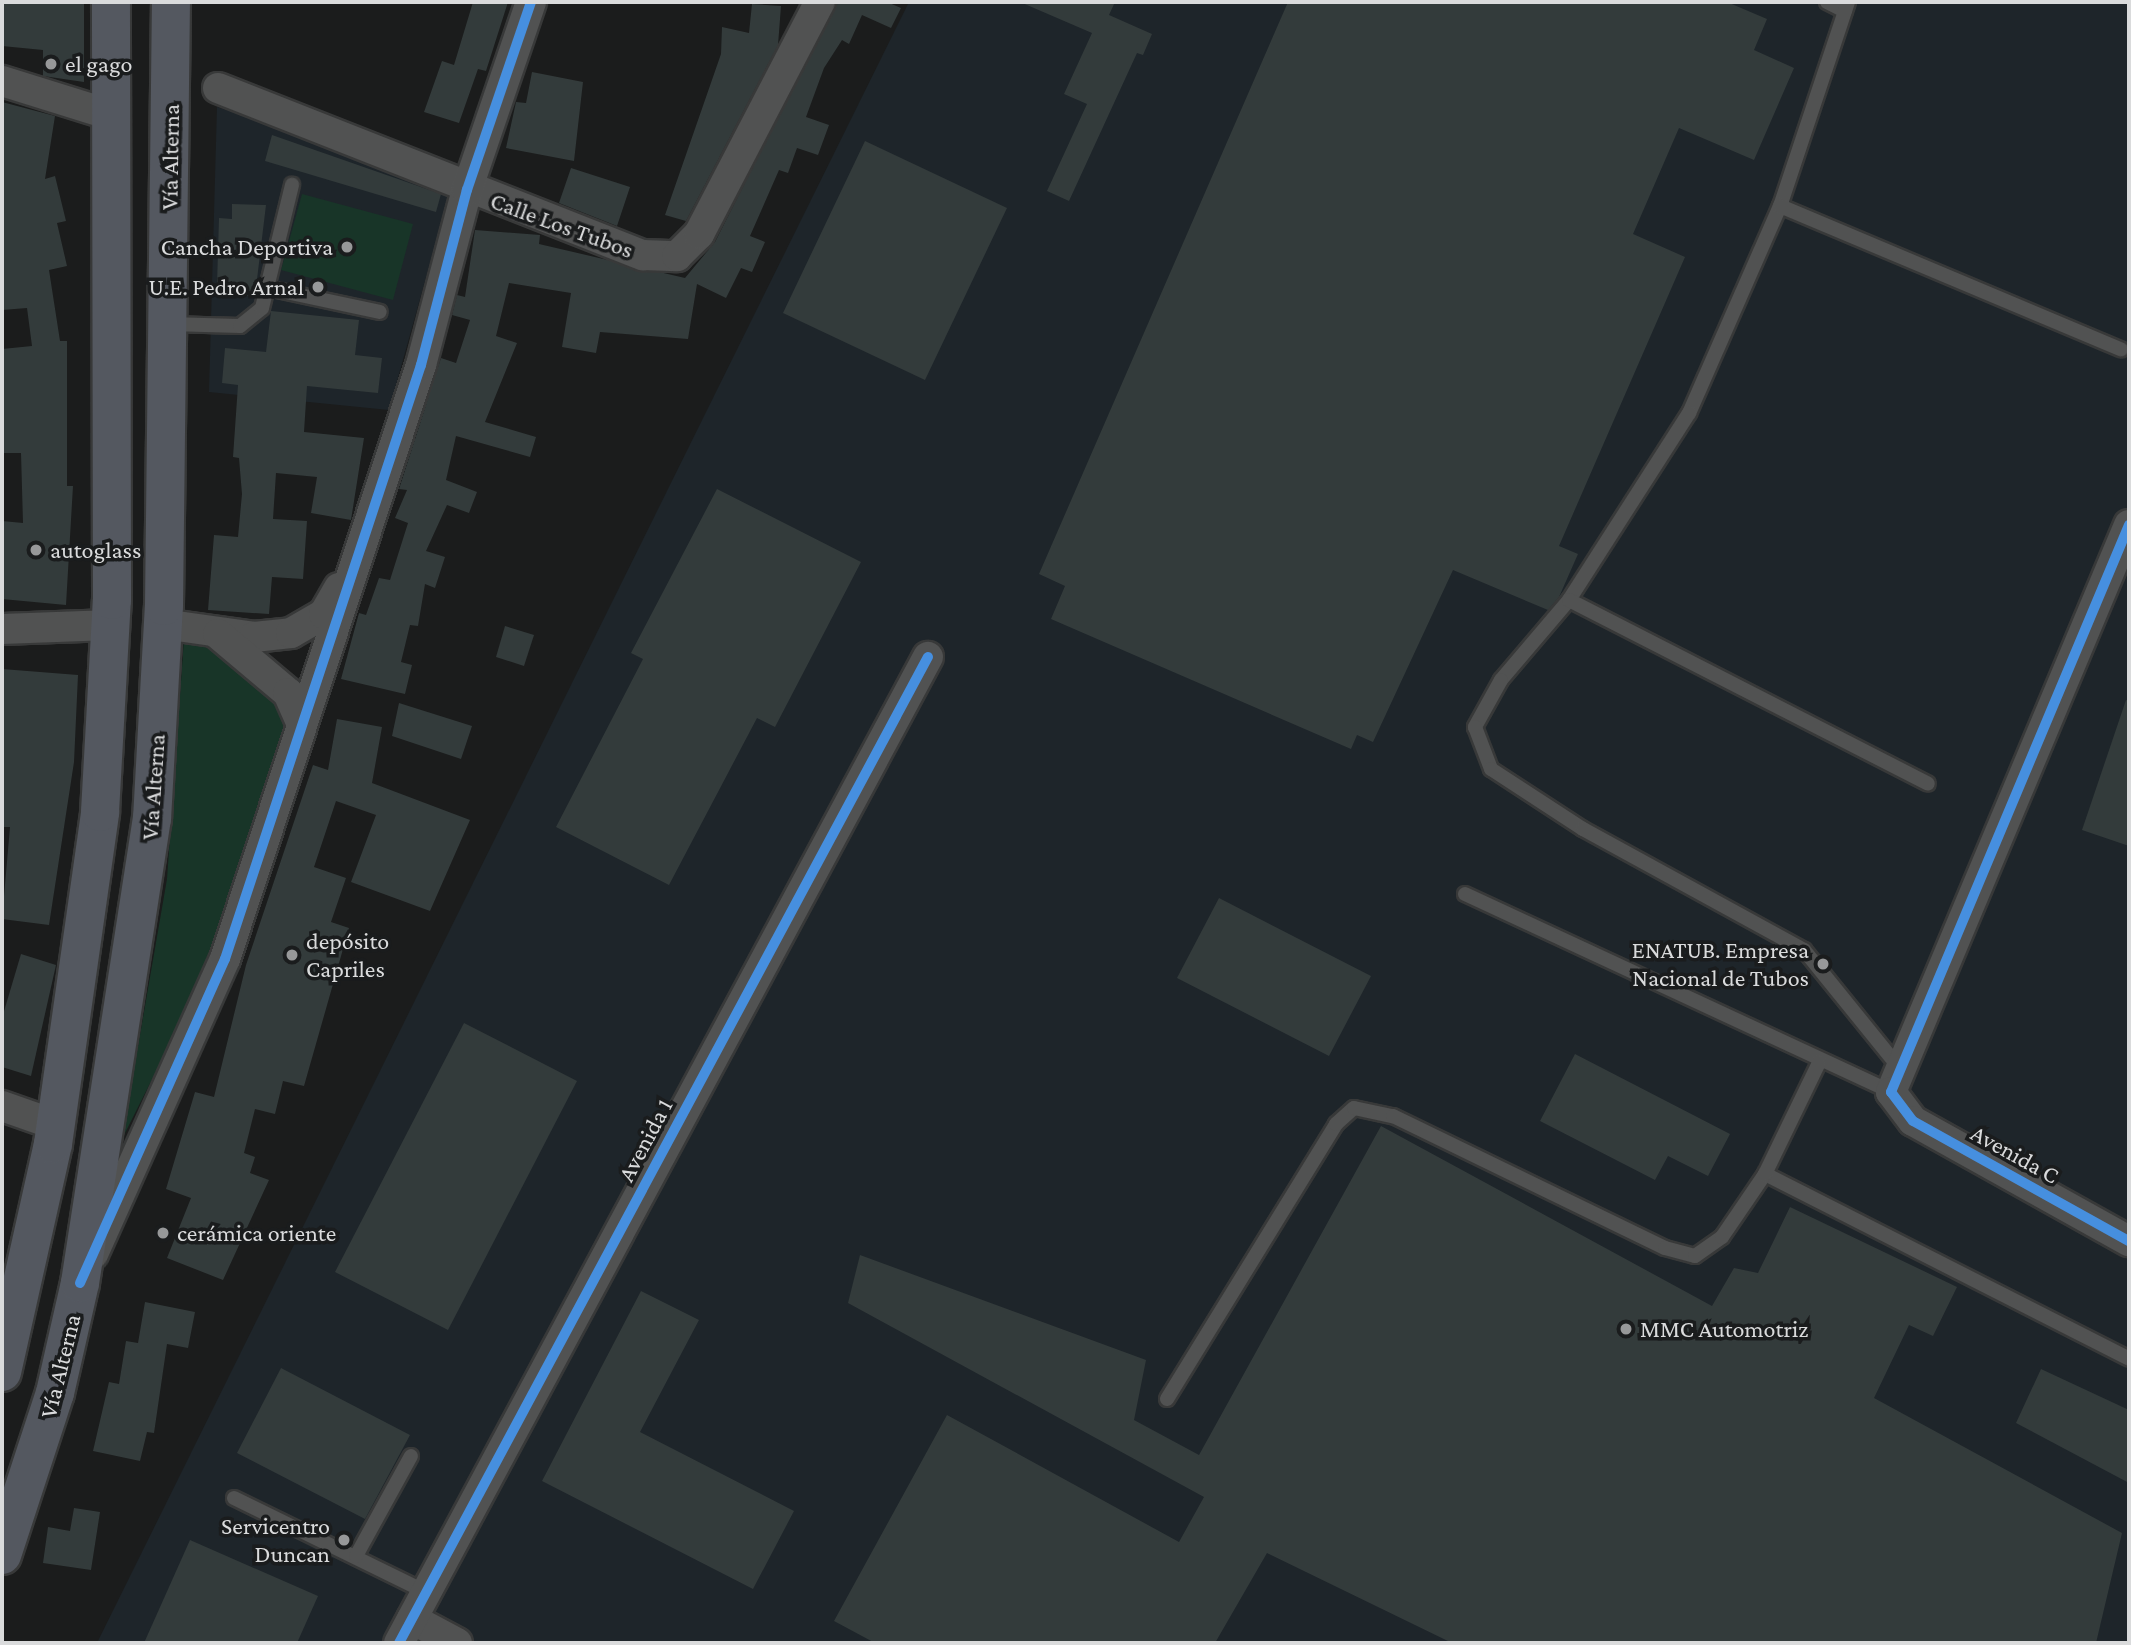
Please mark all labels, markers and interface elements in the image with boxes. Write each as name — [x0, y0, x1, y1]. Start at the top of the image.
place label: el gago — [65, 50, 132, 78]
marker: el gago — [43, 56, 59, 72]
street label: Vía Alterna — [155, 104, 185, 210]
street label: Calle Los Tubos — [487, 186, 637, 264]
place label: Cancha Deportiva — [161, 233, 333, 261]
marker: Cancha Deportiva — [339, 239, 355, 255]
place label: U.E. Pedro Arnal — [149, 273, 304, 301]
marker: U.E. Pedro Arnal — [310, 279, 326, 295]
place label: autoglass — [50, 536, 141, 564]
marker: autoglass — [28, 542, 44, 558]
street label: Vía Alterna — [135, 733, 171, 841]
place label: depósito Capriles — [306, 927, 389, 983]
place label: ENATUB. Empresa Nacional de Tubos — [1632, 936, 1809, 992]
marker: depósito Capriles — [284, 947, 300, 963]
marker: ENATUB. Empresa Nacional de Tubos — [1815, 956, 1831, 972]
street label: Avenida 1 — [611, 1094, 679, 1186]
street label: Avenida C — [1966, 1118, 2064, 1190]
place label: cerámica oriente — [177, 1219, 336, 1247]
marker: cerámica oriente — [155, 1225, 171, 1241]
street label: Vía Alterna — [33, 1311, 87, 1421]
place label: MMC Automotriz — [1640, 1315, 1808, 1343]
marker: MMC Automotriz — [1618, 1321, 1634, 1337]
place label: Servicentro Duncan — [221, 1512, 330, 1568]
marker: Servicentro Duncan — [336, 1532, 352, 1548]

